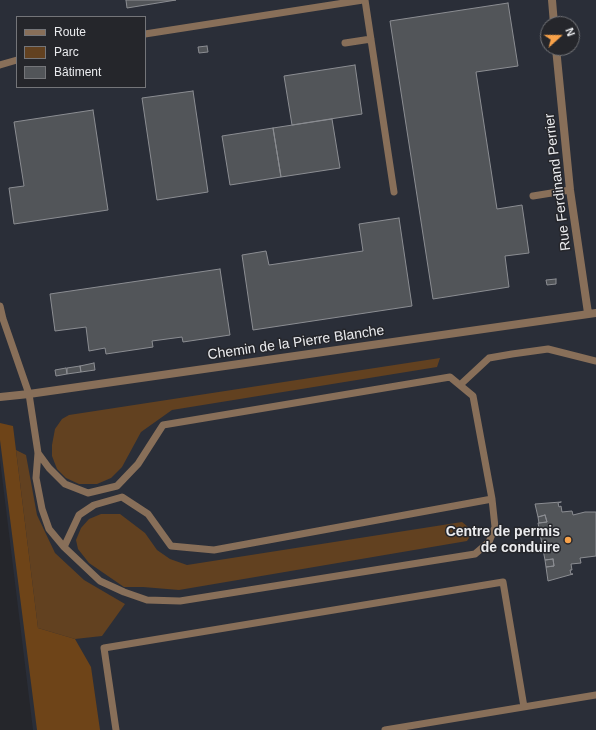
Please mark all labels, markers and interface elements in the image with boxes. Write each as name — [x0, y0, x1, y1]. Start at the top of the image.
legend — [16, 16, 146, 88]
north arrow — [540, 16, 580, 56]
text: Route — [54, 25, 86, 39]
text: N — [563, 26, 577, 38]
text: Parc — [54, 45, 79, 59]
text: Bâtiment — [54, 65, 101, 79]
street label: Rue Ferdinand Perrier — [541, 112, 575, 252]
street label: Chemin de la Pierre Blanche — [207, 322, 385, 364]
place label: Centre de permis de conduire — [446, 524, 560, 556]
marker: Centre de permis de conduire — [563, 535, 573, 545]

